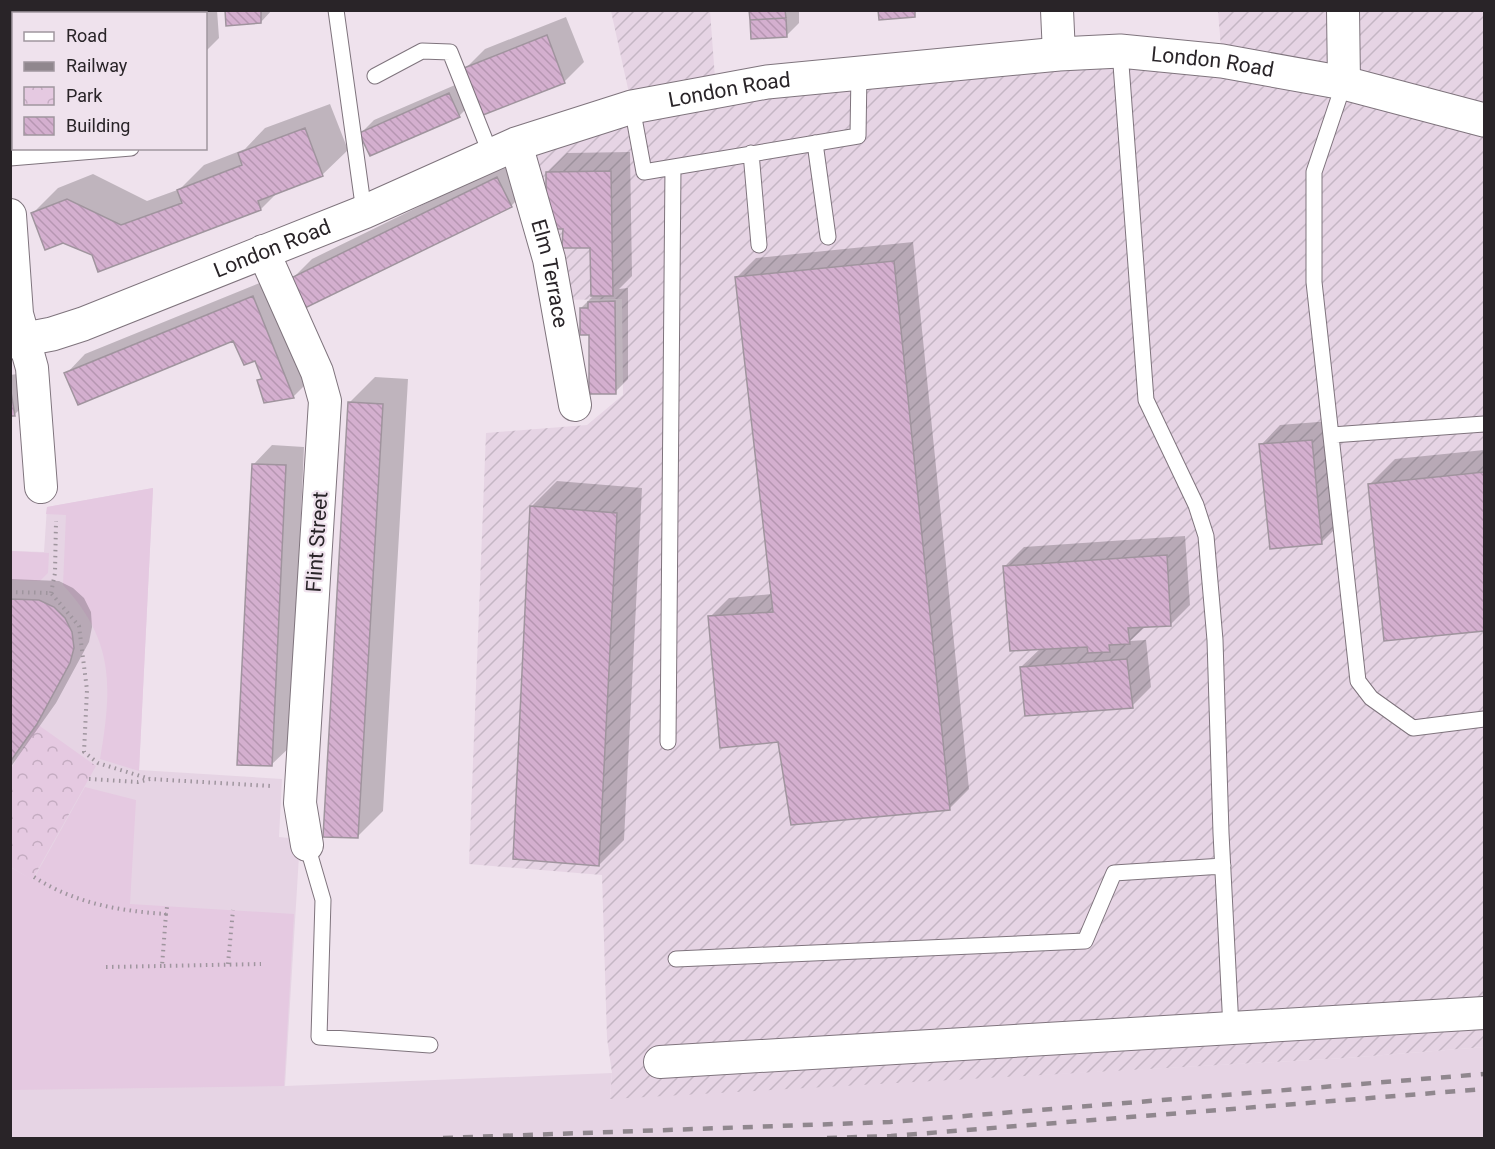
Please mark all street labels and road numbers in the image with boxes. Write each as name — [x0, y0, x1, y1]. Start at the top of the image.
street label: London Road — [1150, 42, 1276, 82]
street label: London Road — [666, 68, 792, 112]
street label: London Road — [210, 215, 334, 283]
street label: Elm Terrace — [526, 216, 573, 330]
street label: Flint Street — [302, 491, 332, 593]

